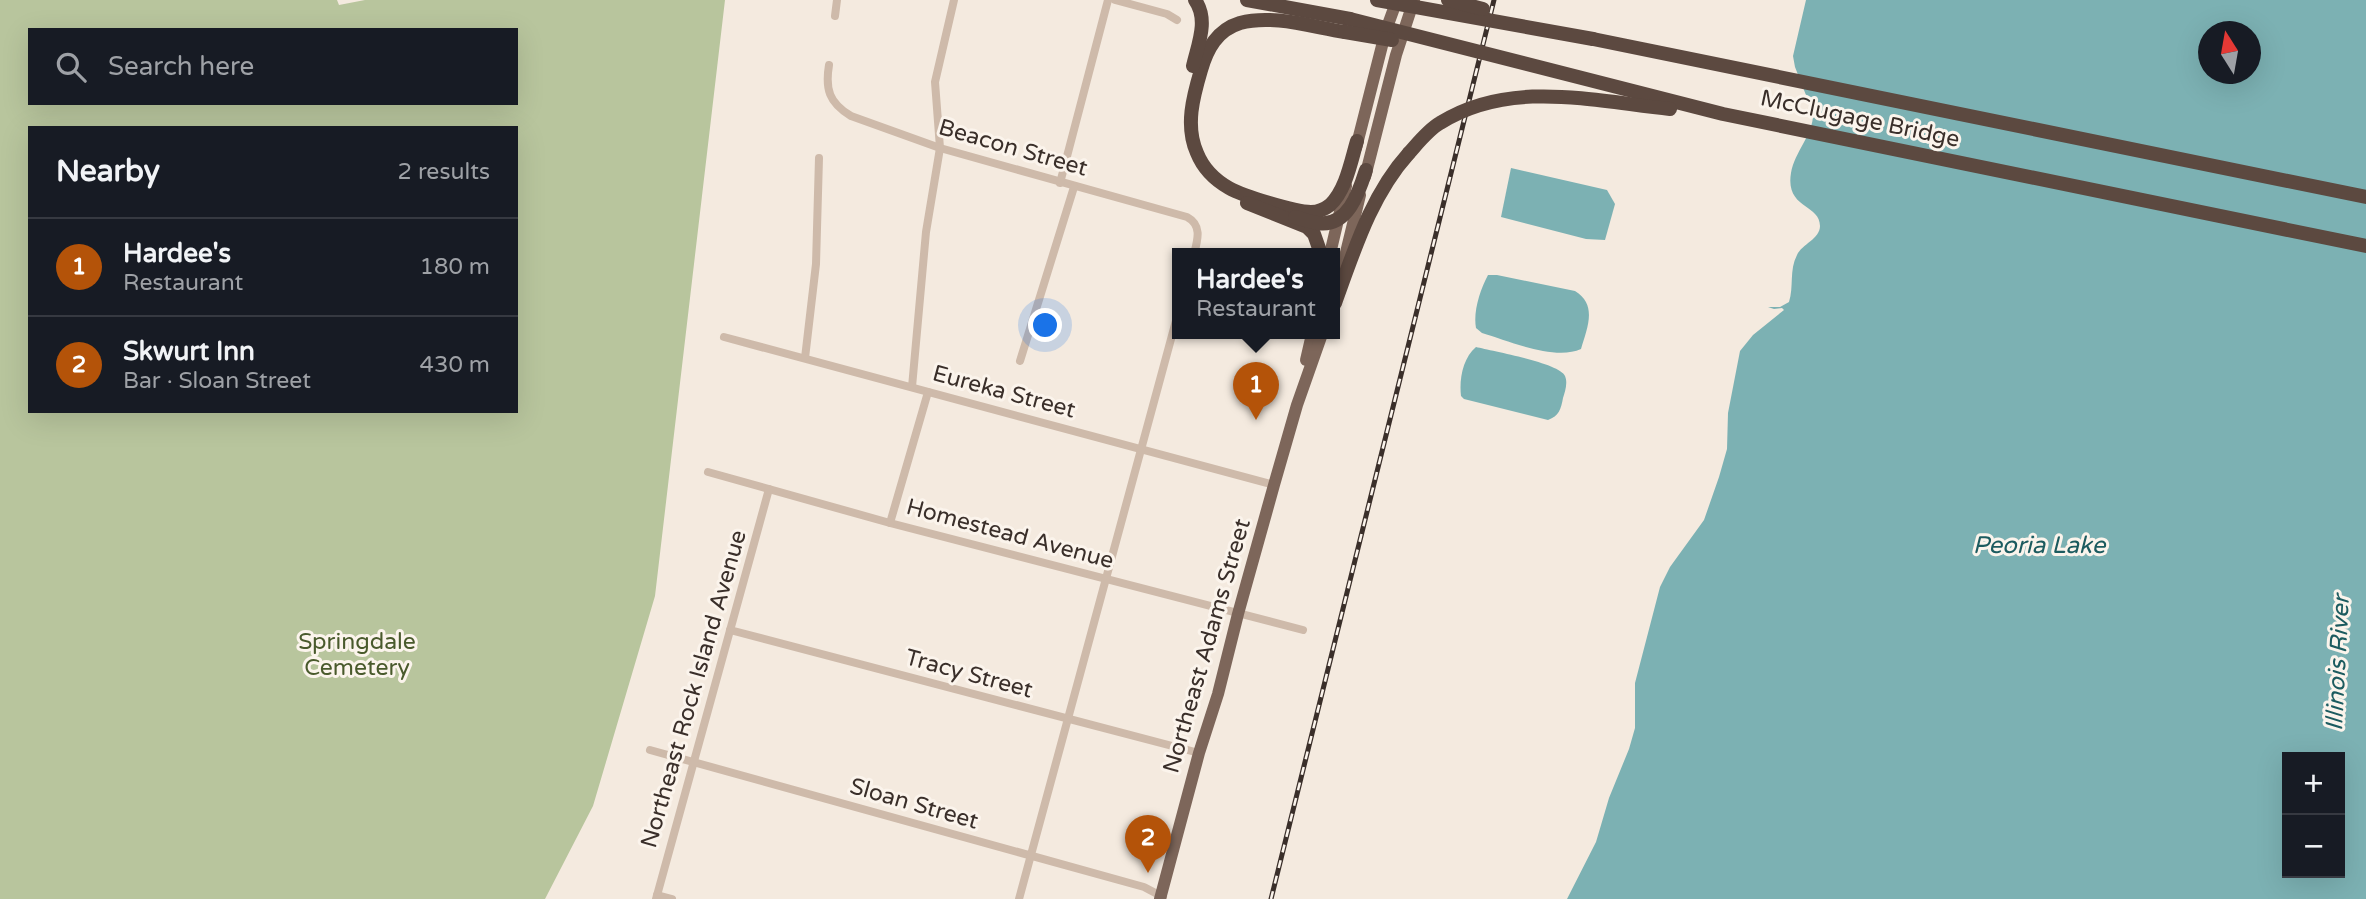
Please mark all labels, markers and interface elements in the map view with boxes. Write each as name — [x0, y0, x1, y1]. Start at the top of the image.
north arrow — [2198, 21, 2261, 84]
search box — [28, 28, 518, 105]
icon: search — [52, 48, 90, 86]
text: Search here — [108, 51, 254, 82]
street label: McClugage Bridge — [1758, 84, 1962, 154]
street label: Beacon Street — [935, 113, 1091, 183]
text: Nearby — [56, 153, 160, 190]
text: 2 results — [397, 158, 490, 186]
text: Hardee's — [123, 238, 231, 269]
popup — [1172, 248, 1340, 339]
text: 1 — [72, 253, 86, 281]
text: 180 m — [420, 253, 490, 281]
text: Hardee's — [1196, 264, 1304, 295]
text: Restaurant — [123, 269, 243, 297]
text: Restaurant — [1196, 295, 1316, 323]
your location — [1028, 308, 1062, 342]
text: Skwurt Inn — [123, 336, 255, 367]
text: 2 — [72, 351, 86, 379]
text: 430 m — [420, 351, 490, 379]
street label: Eureka Street — [929, 359, 1079, 425]
pin: 1 — [1233, 362, 1279, 420]
text: Bar · Sloan Street — [123, 367, 311, 395]
street label: Homestead Avenue — [903, 493, 1117, 575]
street label: Northeast Adams Street — [1157, 515, 1257, 777]
street label: Northeast Rock Island Avenue — [635, 527, 753, 851]
water label: Peoria Lake — [1973, 531, 2107, 560]
water label: Illinois River — [2320, 592, 2356, 732]
park label: Springdale Cemetery — [298, 628, 416, 682]
street label: Tracy Street — [902, 644, 1036, 704]
map controls — [2282, 752, 2345, 878]
button: + — [2282, 752, 2345, 815]
street label: Sloan Street — [847, 772, 982, 836]
pin: 2 — [1125, 815, 1171, 873]
button: − — [2282, 815, 2345, 878]

